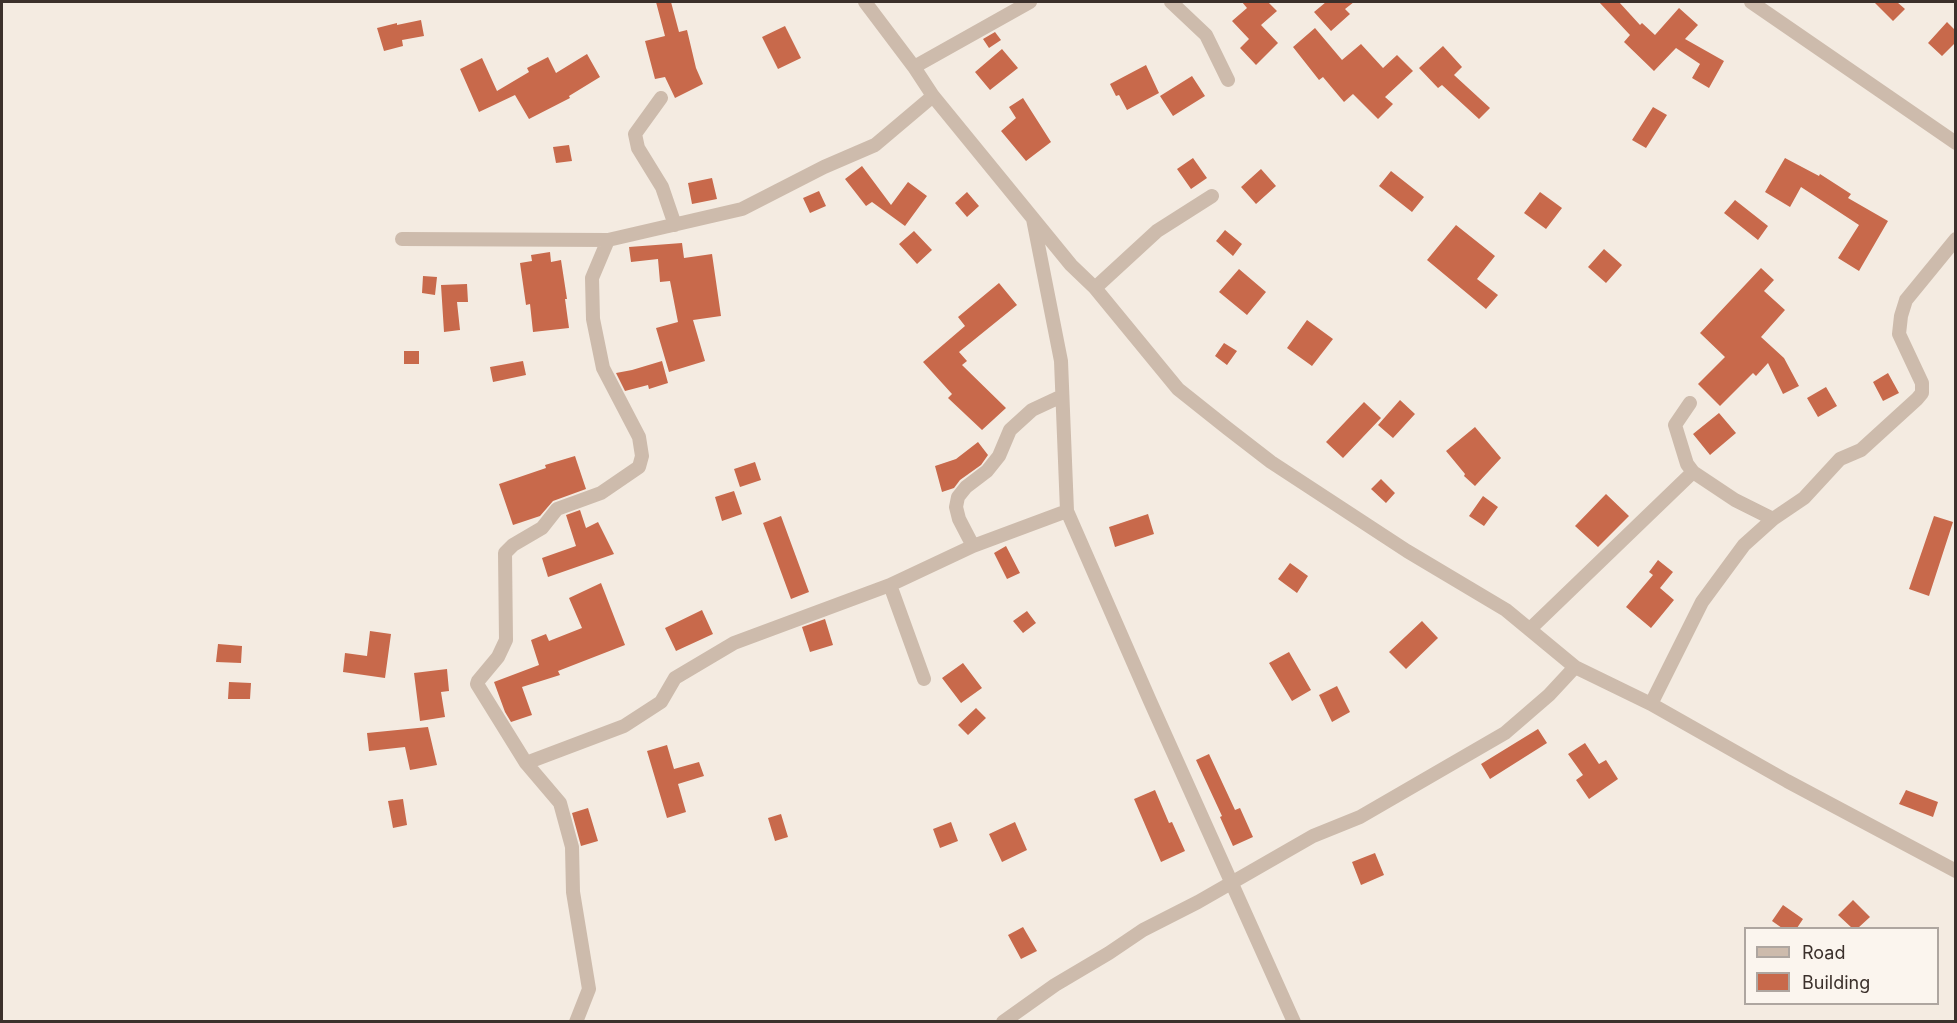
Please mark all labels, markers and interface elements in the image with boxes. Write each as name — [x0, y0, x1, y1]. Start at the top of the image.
legend — [1744, 927, 1939, 1005]
text: Road — [1802, 942, 1845, 963]
text: Building — [1802, 972, 1870, 993]

